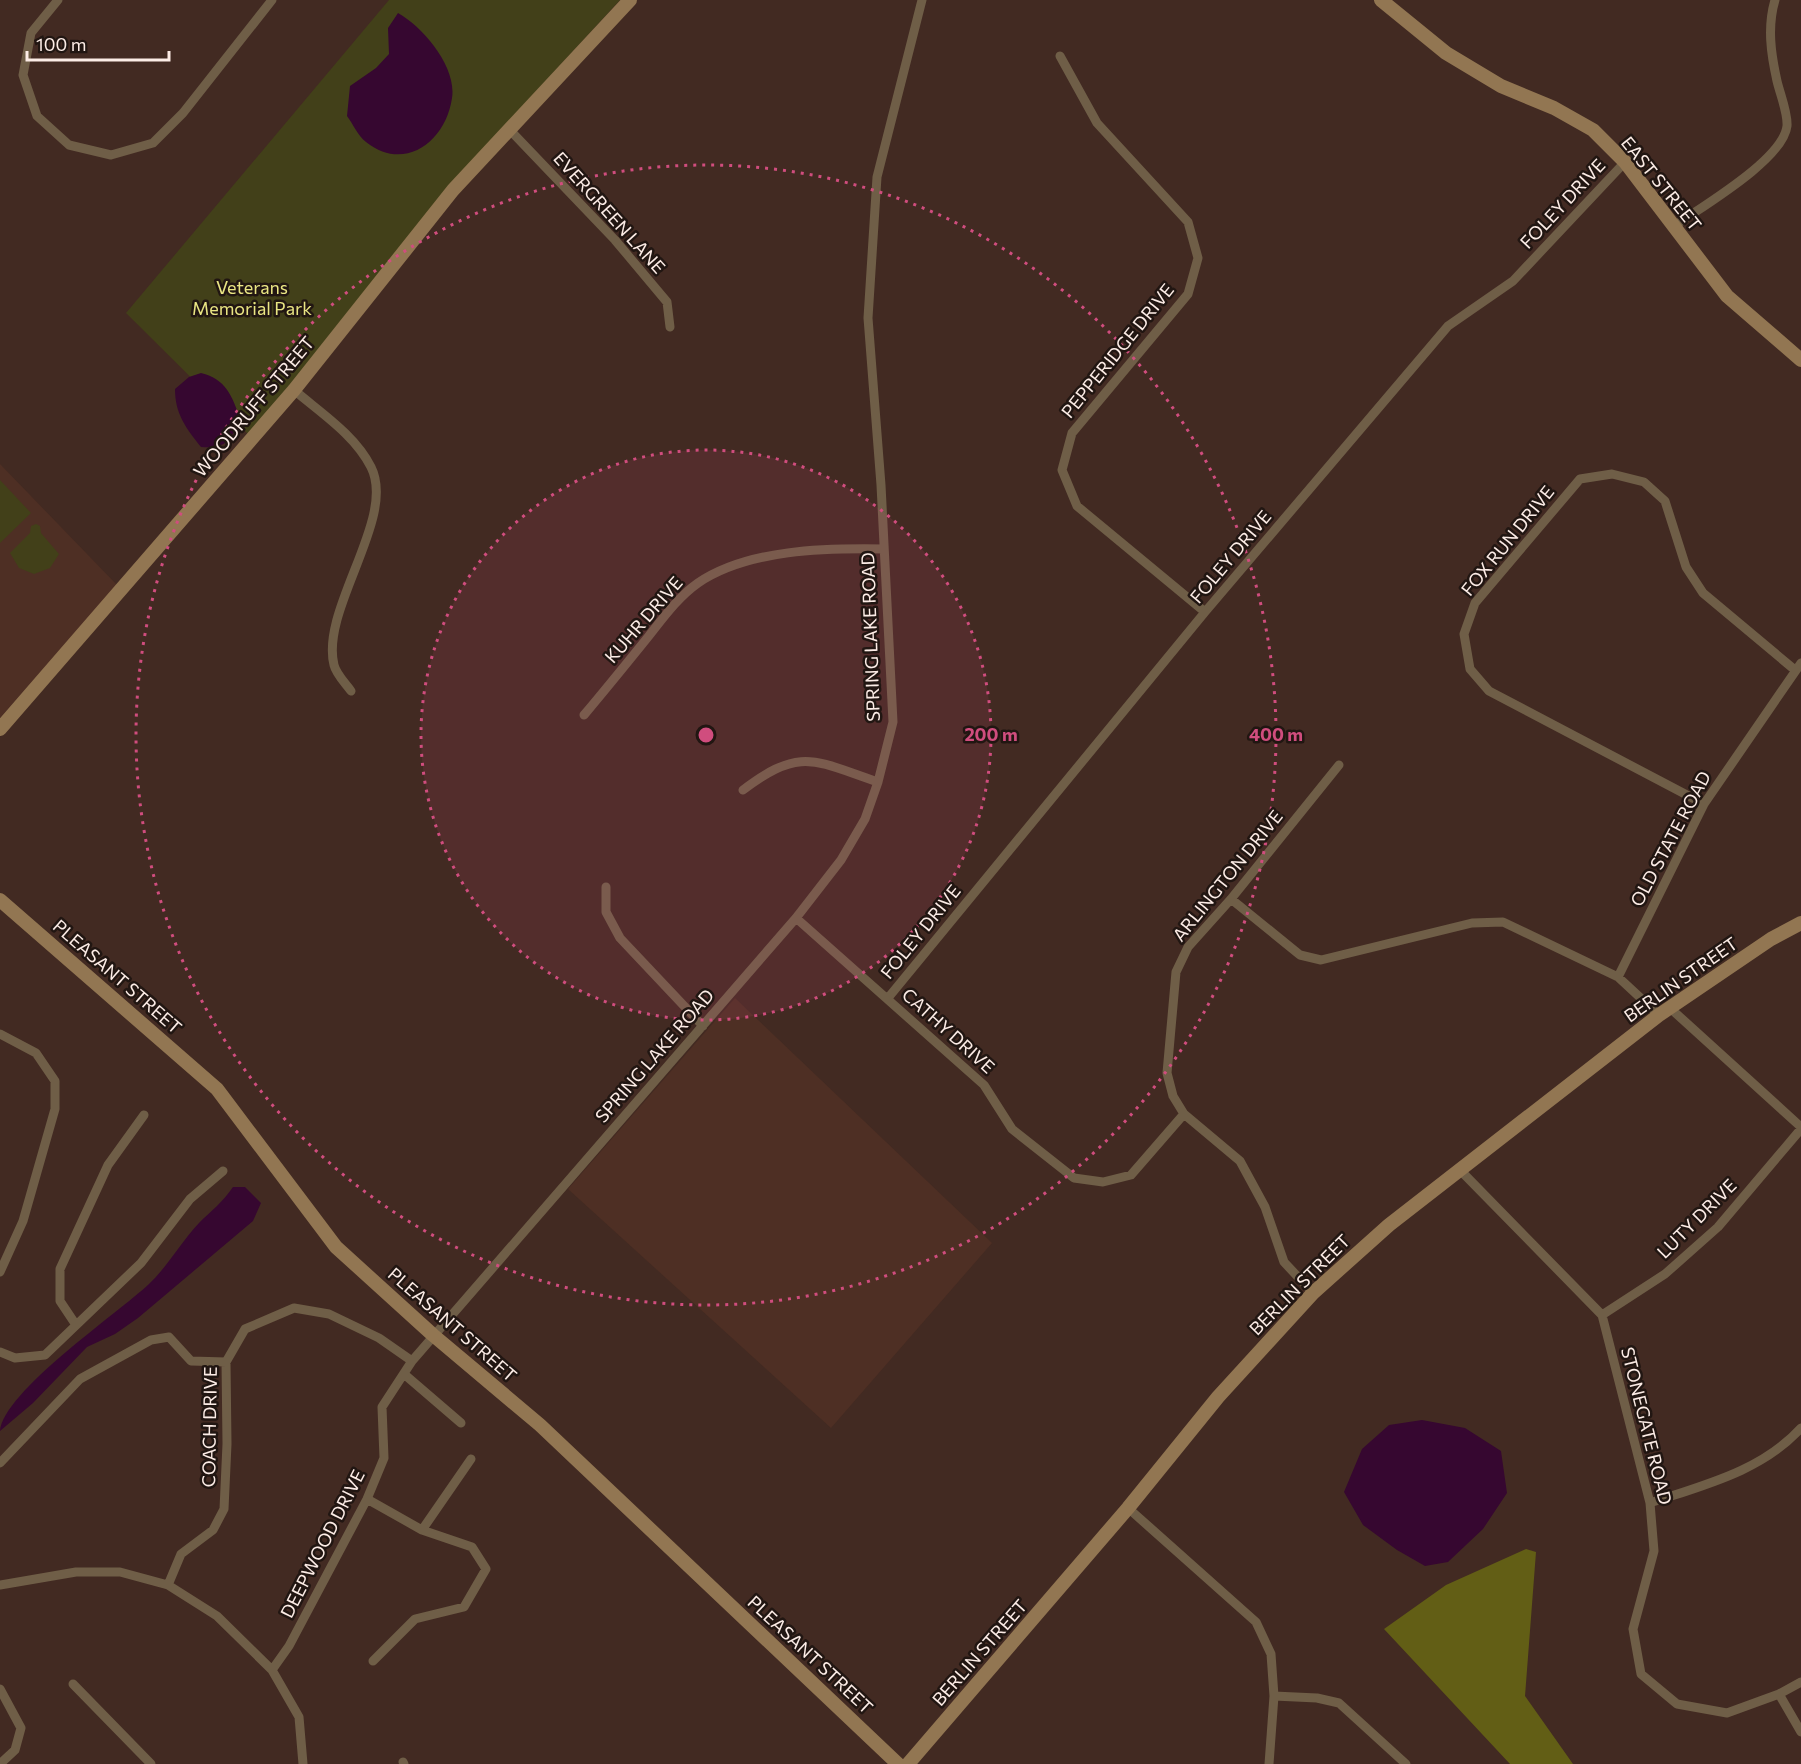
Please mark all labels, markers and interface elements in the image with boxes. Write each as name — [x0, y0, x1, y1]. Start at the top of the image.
scale bar — [27, 24, 170, 62]
text: 100 m — [36, 33, 86, 55]
street label: EAST STREET — [1617, 132, 1707, 235]
street label: EVERGREEN LANE — [549, 147, 670, 278]
street label: FOLEY DRIVE — [1515, 154, 1609, 253]
park label: Veterans Memorial Park — [192, 276, 312, 319]
street label: PEPPERIDGE DRIVE — [1056, 279, 1178, 422]
street label: WOODRUFF STREET — [188, 332, 318, 481]
street label: FOX RUN DRIVE — [1456, 481, 1558, 600]
street label: FOLEY DRIVE — [1185, 505, 1275, 607]
street label: SPRING LAKE ROAD — [856, 552, 884, 722]
street label: KUHR DRIVE — [600, 572, 687, 667]
text: 200 m — [964, 723, 1018, 745]
text: 400 m — [1249, 723, 1303, 745]
centre of rings — [696, 725, 716, 745]
street label: OLD STATE ROAD — [1625, 767, 1715, 910]
street label: ARLINGTON DRIVE — [1168, 805, 1287, 945]
street label: FOLEY DRIVE — [876, 880, 965, 983]
street label: PLEASANT STREET — [49, 914, 186, 1038]
street label: BERLIN STREET — [1619, 932, 1741, 1026]
street label: CATHY DRIVE — [898, 983, 999, 1078]
street label: SPRING LAKE ROAD — [590, 984, 718, 1127]
street label: LUTY DRIVE — [1652, 1174, 1741, 1263]
street label: BERLIN STREET — [1244, 1229, 1354, 1339]
street label: PLEASANT STREET — [384, 1262, 521, 1386]
street label: STONEGATE ROAD — [1617, 1345, 1677, 1507]
street label: COACH DRIVE — [197, 1366, 221, 1488]
street label: DEEPWOOD DRIVE — [275, 1466, 369, 1621]
street label: PLEASANT STREET — [744, 1591, 878, 1718]
street label: BERLIN STREET — [927, 1595, 1031, 1710]

